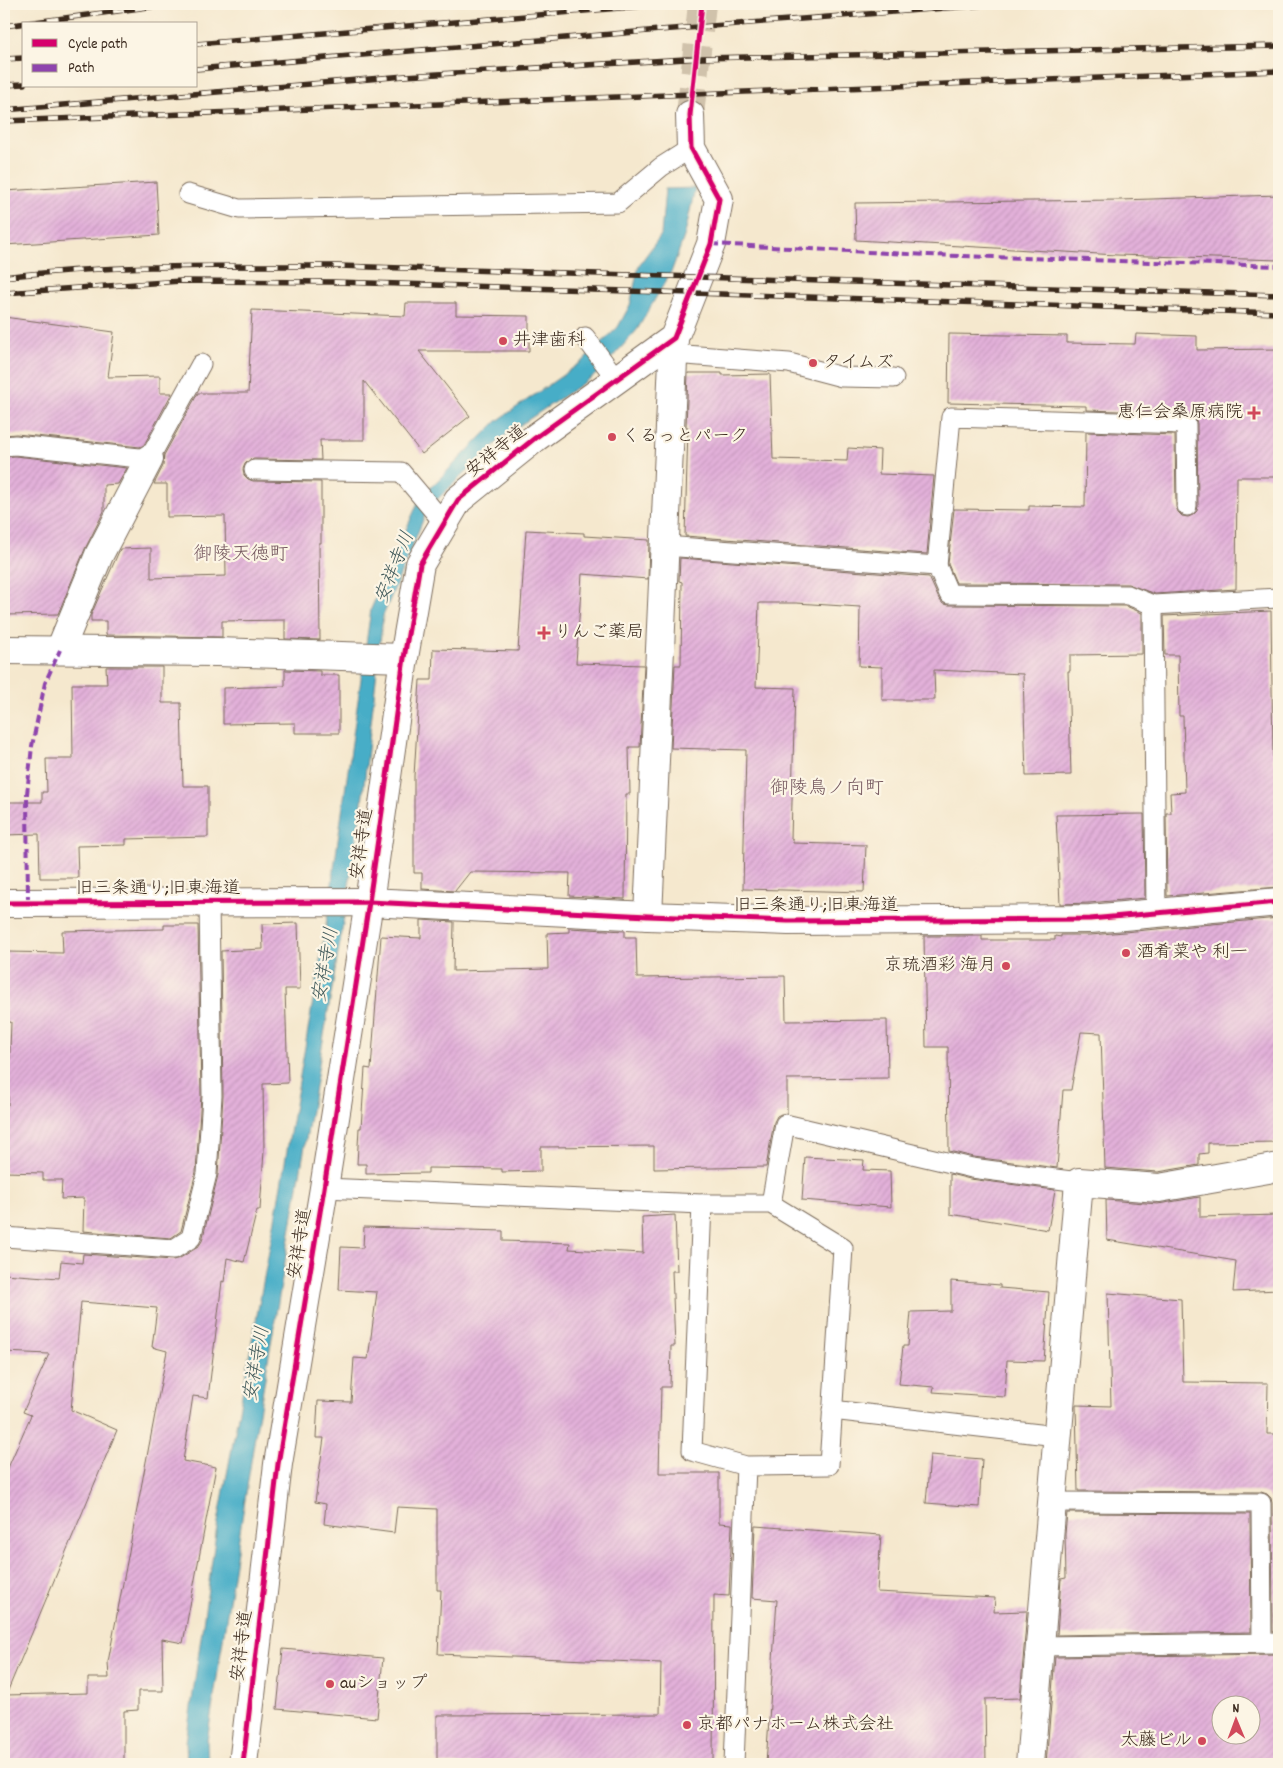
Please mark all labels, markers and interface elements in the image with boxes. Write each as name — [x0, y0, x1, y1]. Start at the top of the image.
legend — [22, 22, 198, 88]
text: Cycle path — [68, 34, 128, 56]
text: Path — [68, 58, 94, 80]
place label: 井津歯科 — [513, 329, 585, 354]
marker: 井津歯科 — [497, 335, 509, 347]
place label: タイムズ — [823, 351, 894, 376]
marker: タイムズ — [807, 357, 819, 369]
place label: 恵仁会桑原病院 — [1117, 401, 1243, 426]
marker: 恵仁会桑原病院 — [1247, 406, 1261, 420]
street label: 安祥寺道 — [461, 420, 533, 484]
place label: くるっとパーク — [622, 425, 748, 450]
marker: くるっとパーク — [606, 431, 618, 443]
water label: 安祥寺川 — [369, 528, 423, 608]
district label: 御陵天徳町 — [193, 542, 289, 569]
place label: りんご薬局 — [554, 621, 644, 646]
marker: りんご薬局 — [538, 627, 550, 639]
district label: 御陵鳥ノ向町 — [770, 776, 884, 803]
street label: 安祥寺道 — [346, 807, 380, 881]
street label: 旧三条通り;旧東海道 — [76, 877, 240, 902]
street label: 旧三条通り;旧東海道 — [734, 894, 898, 919]
water label: 安祥寺川 — [307, 925, 347, 1005]
place label: 酒肴菜や 利一 — [1136, 941, 1248, 966]
marker: 酒肴菜や 利一 — [1120, 947, 1132, 959]
place label: 京琉酒彩 海月 — [884, 954, 996, 979]
marker: 京琉酒彩 海月 — [1000, 960, 1012, 972]
street label: 安祥寺道 — [283, 1206, 319, 1282]
water label: 安祥寺川 — [238, 1324, 278, 1404]
street label: 安祥寺道 — [226, 1609, 260, 1683]
place label: auショップ — [340, 1672, 427, 1697]
marker: auショップ — [324, 1678, 336, 1690]
north arrow — [1210, 1696, 1260, 1746]
text: N — [1232, 1699, 1240, 1719]
place label: 京都パナホーム株式会社 — [697, 1713, 894, 1738]
marker: 京都パナホーム株式会社 — [681, 1719, 693, 1731]
place label: 太藤ビル — [1120, 1729, 1192, 1754]
marker: 太藤ビル — [1196, 1735, 1208, 1747]

